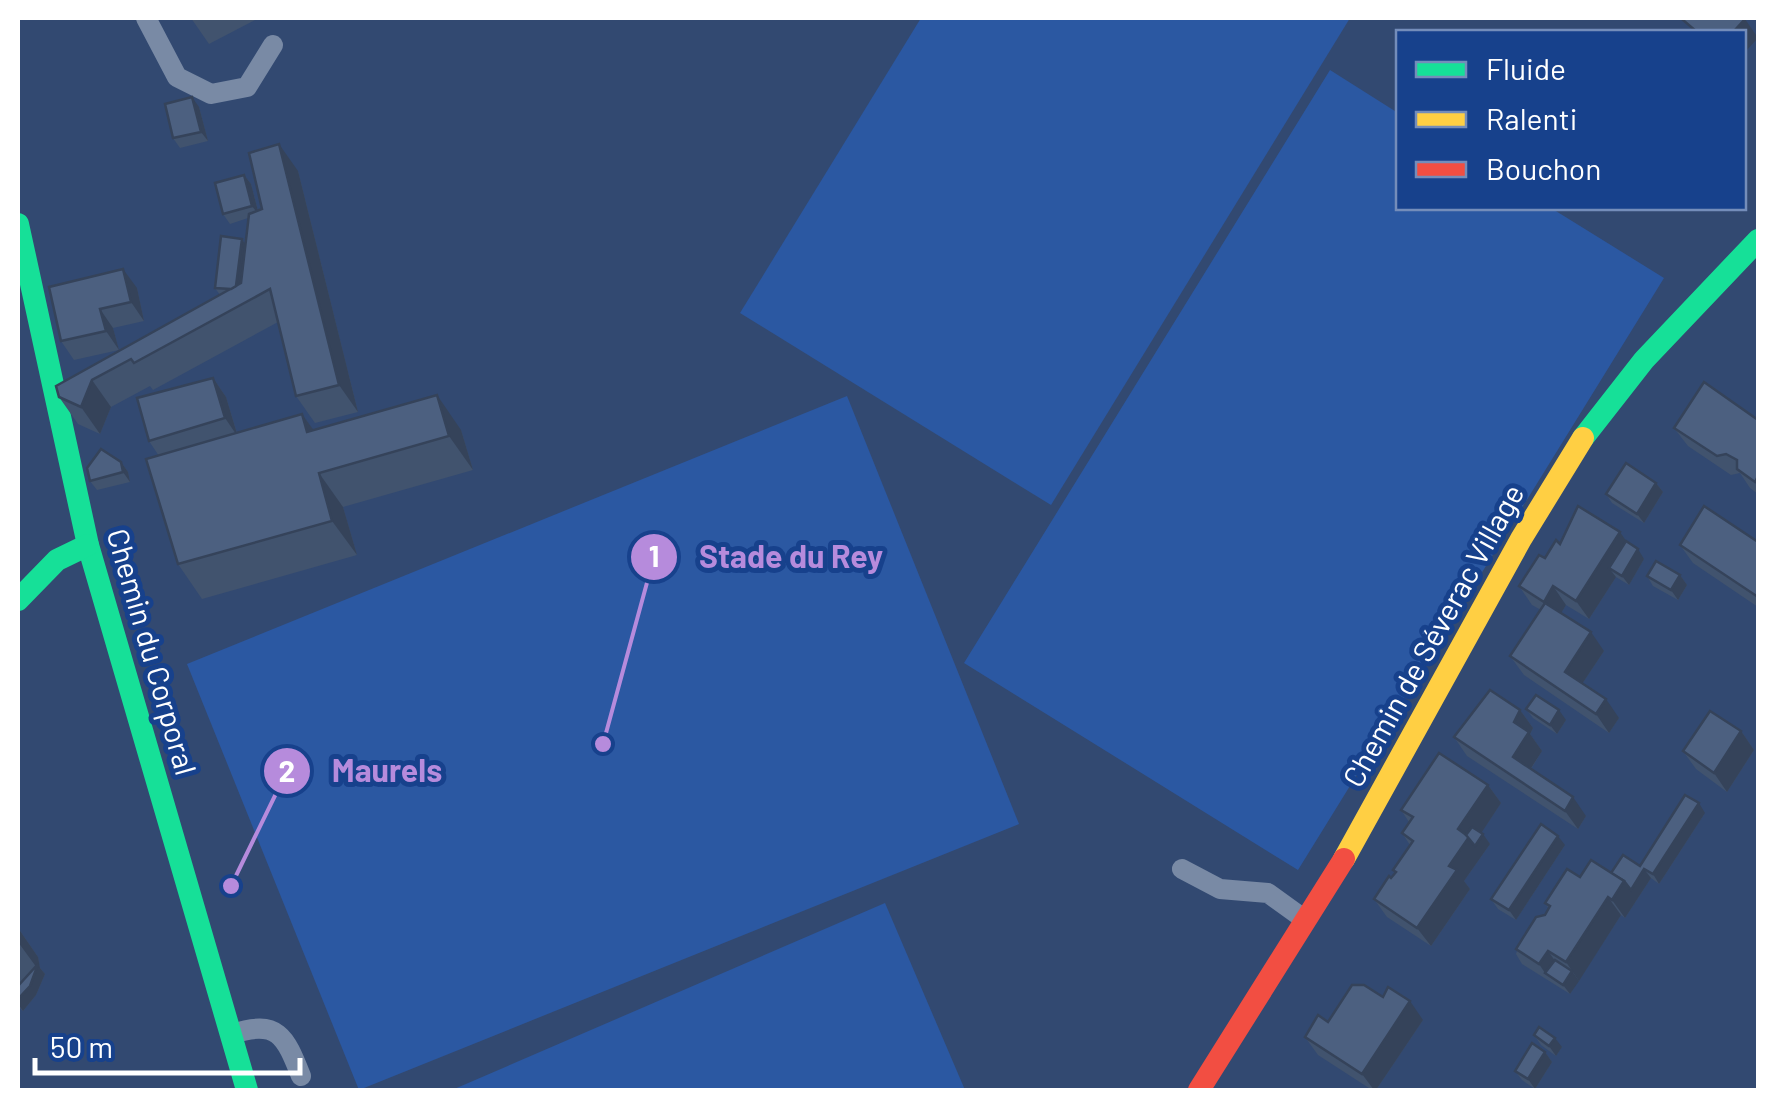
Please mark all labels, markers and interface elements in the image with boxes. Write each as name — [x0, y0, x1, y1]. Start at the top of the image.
legend — [1396, 30, 1746, 210]
text: Fluide — [1486, 50, 1566, 86]
text: Ralenti — [1486, 100, 1577, 136]
text: Bouchon — [1486, 150, 1601, 186]
street label: Chemin de Séverac Village — [1334, 477, 1530, 793]
street label: Chemin du Corporal — [101, 524, 205, 779]
callout: Stade du Rey — [629, 526, 903, 588]
text: Stade du Rey — [699, 536, 883, 574]
text: 1 — [649, 537, 659, 573]
callout: Maurels — [262, 740, 463, 802]
text: Maurels — [332, 750, 442, 788]
text: 2 — [279, 752, 295, 788]
scale bar — [35, 1013, 300, 1075]
text: 50 m — [50, 1028, 113, 1064]

